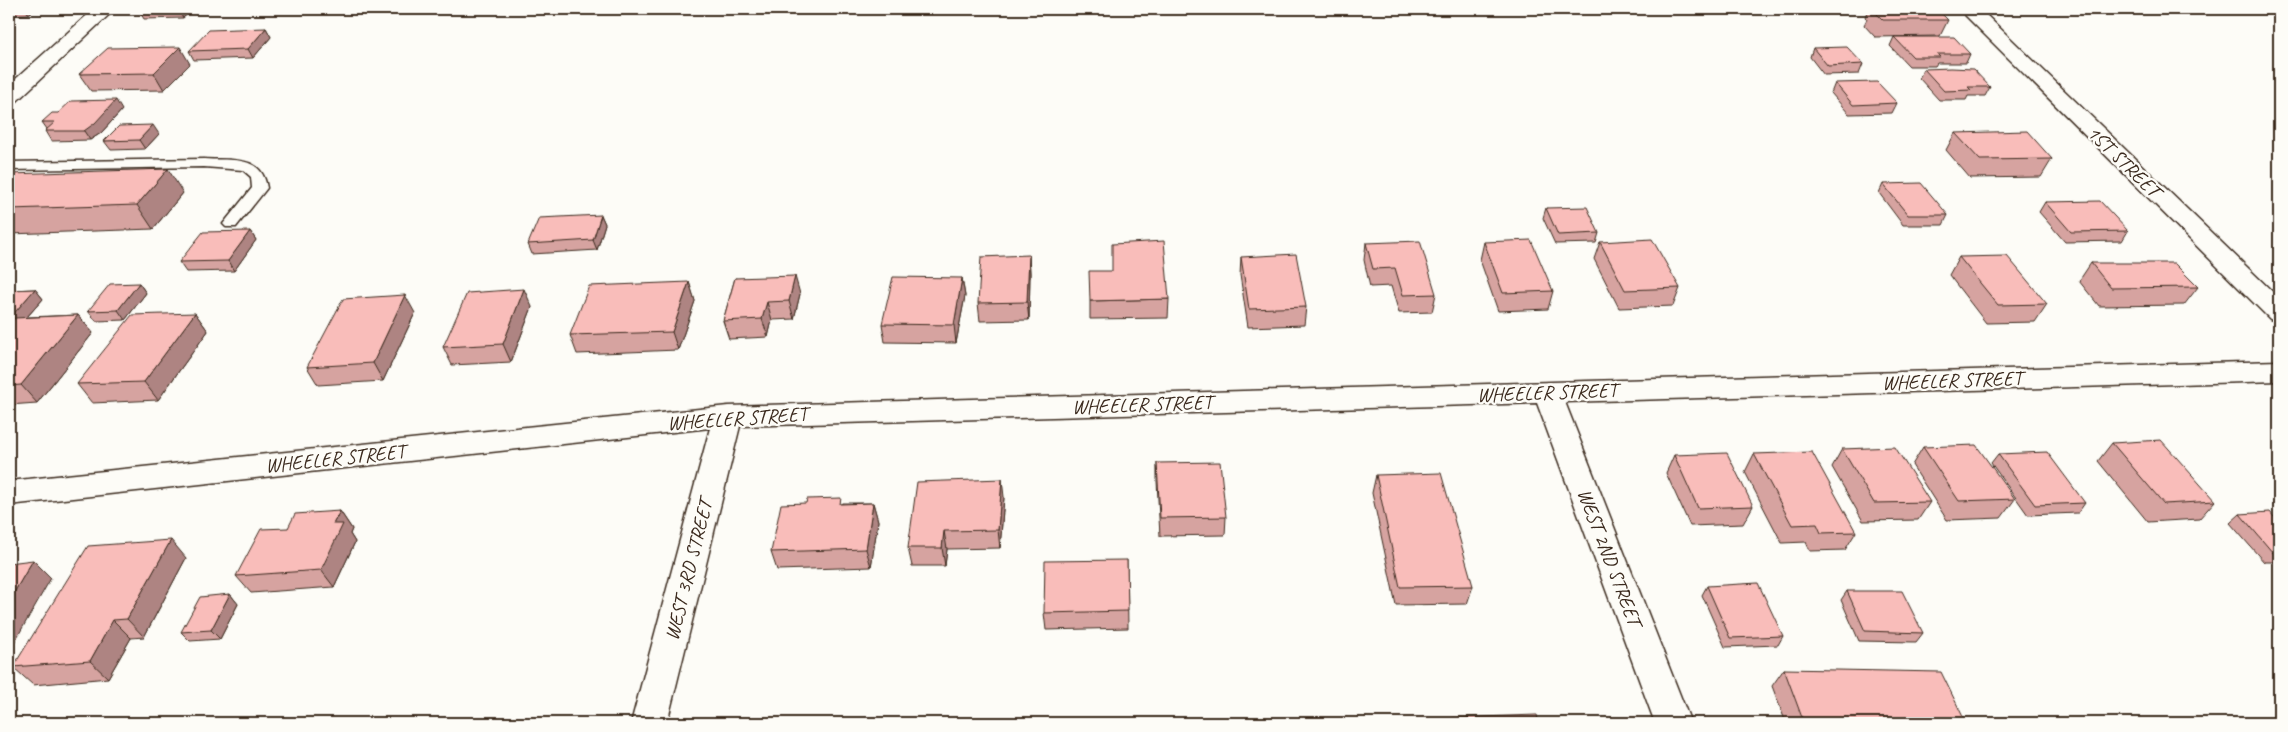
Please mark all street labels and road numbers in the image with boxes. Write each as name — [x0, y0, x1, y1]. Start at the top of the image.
street label: 1ST STREET — [2082, 120, 2169, 206]
street label: WHEELER STREET — [1882, 365, 2027, 395]
street label: WHEELER STREET — [1477, 377, 1622, 407]
street label: WHEELER STREET — [1072, 389, 1217, 419]
street label: WHEELER STREET — [666, 401, 813, 436]
street label: WHEELER STREET — [264, 438, 411, 478]
street label: WEST 2ND STREET — [1572, 485, 1649, 634]
street label: WEST 3RD STREET — [659, 493, 719, 643]

